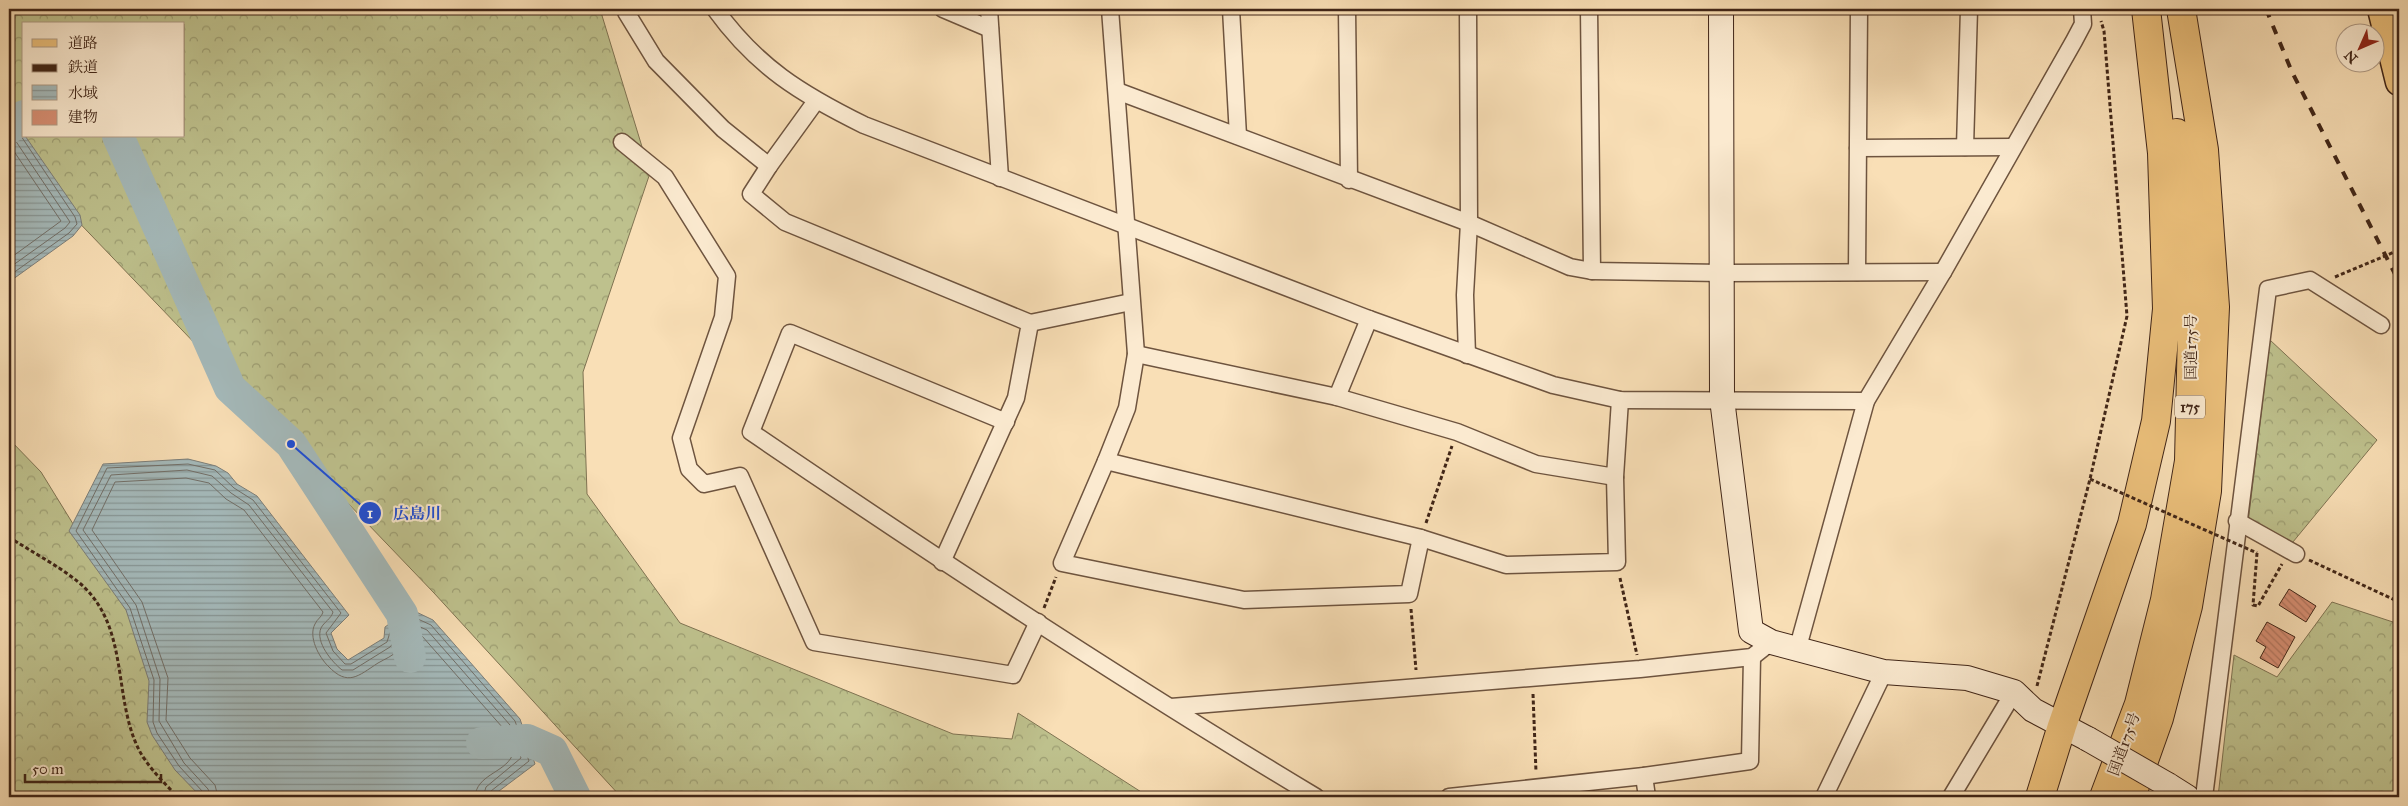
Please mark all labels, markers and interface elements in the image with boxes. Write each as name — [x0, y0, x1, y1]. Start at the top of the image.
legend — [22, 22, 185, 138]
north arrow — [2336, 22, 2386, 72]
text: 道路 — [68, 34, 98, 52]
text: N — [2341, 47, 2361, 67]
text: 鉄道 — [68, 58, 98, 76]
text: 水域 — [68, 84, 98, 102]
text: 建物 — [68, 108, 98, 126]
street label: 国道175号 — [2182, 314, 2200, 380]
road number: 175 — [2175, 396, 2205, 418]
callout: 広島川 — [358, 497, 451, 528]
text: 1 — [367, 504, 373, 522]
text: 広島川 — [393, 504, 441, 523]
street label: 国道175号 — [2104, 710, 2144, 778]
scale bar — [25, 751, 161, 783]
text: 50 m — [32, 760, 64, 778]

